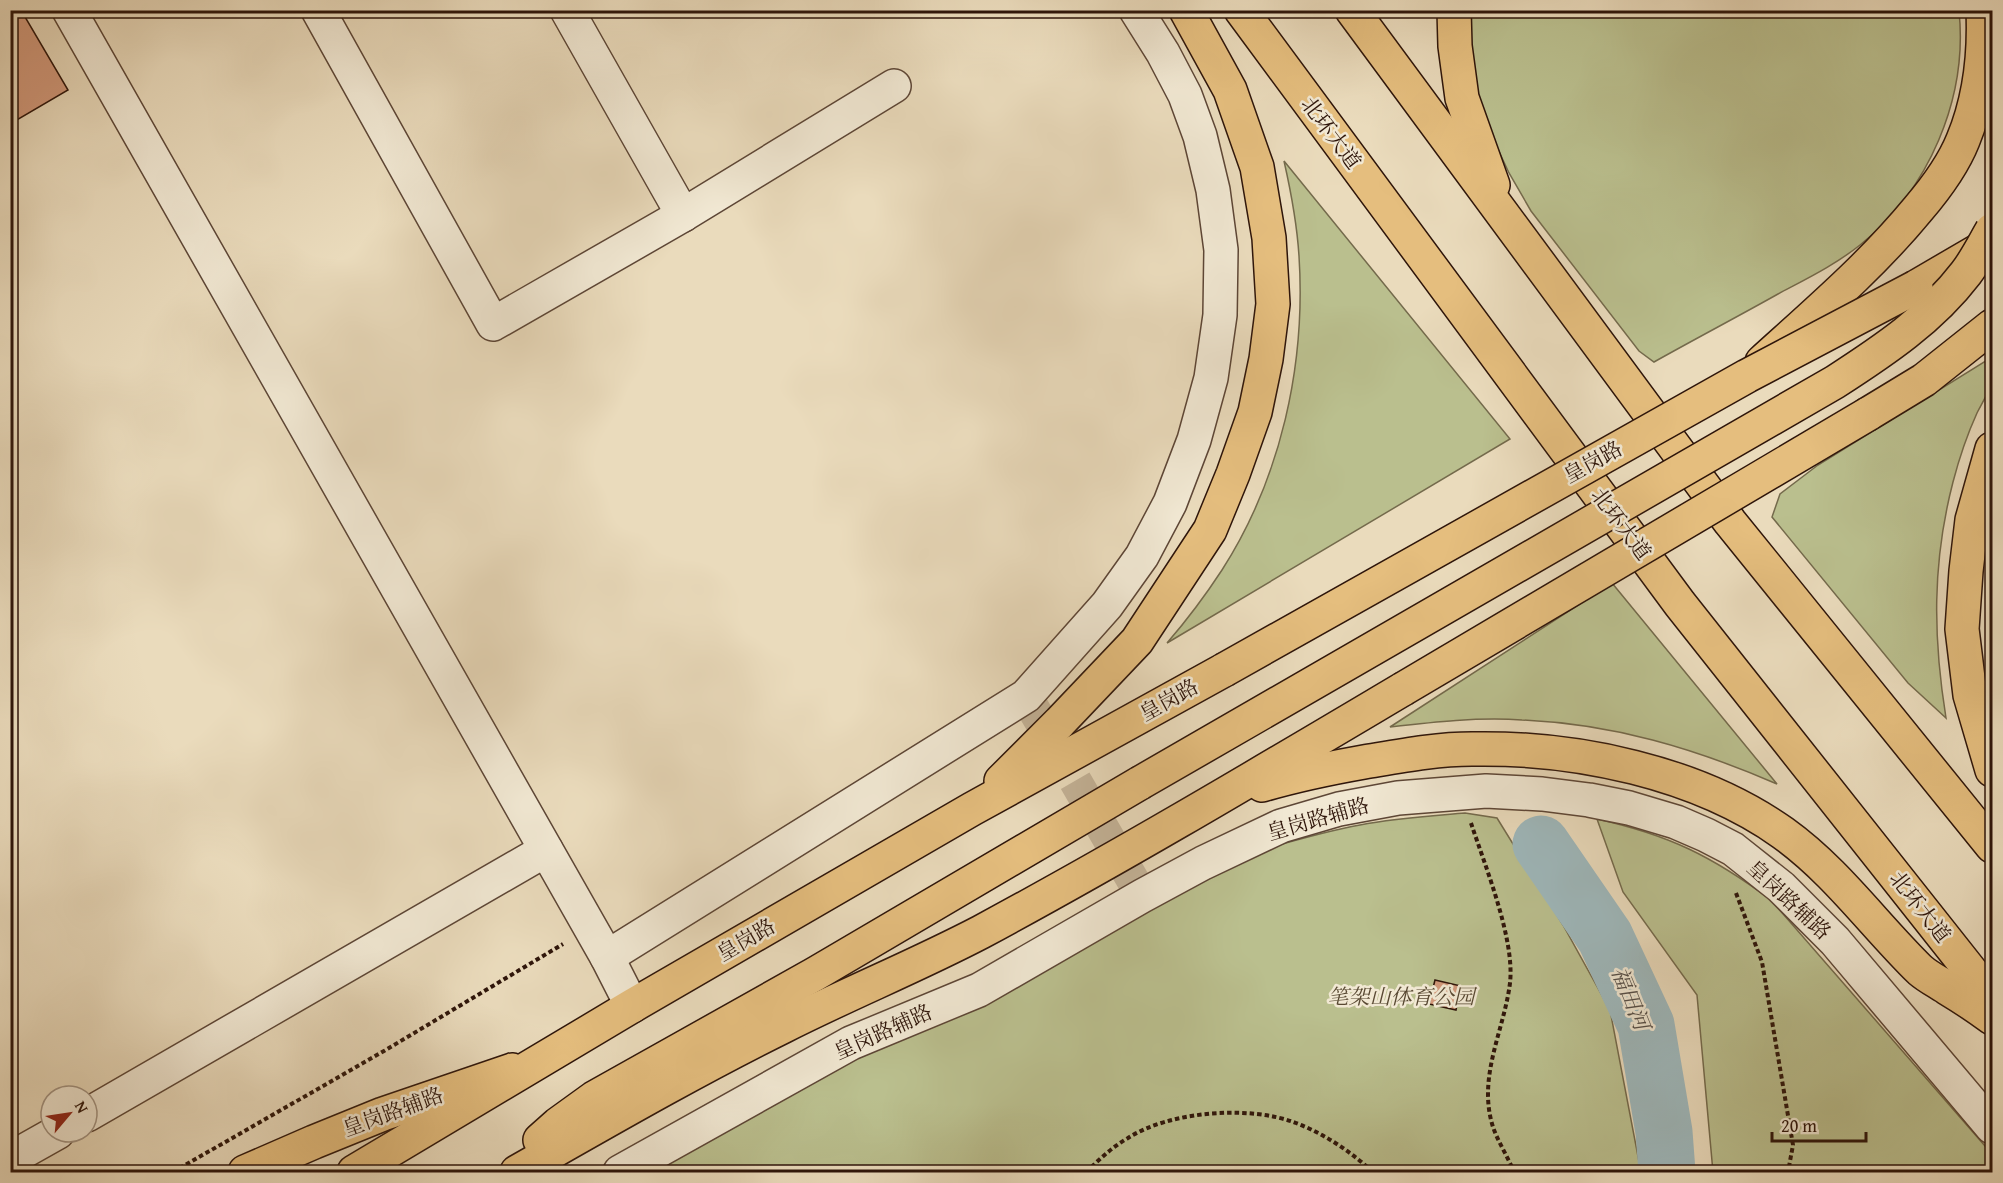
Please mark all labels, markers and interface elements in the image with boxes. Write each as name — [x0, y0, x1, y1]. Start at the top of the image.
street label: 北环大道 — [1294, 90, 1369, 176]
street label: 皇岗路 — [1558, 433, 1628, 490]
street label: 北环大道 — [1584, 481, 1659, 567]
street label: 皇岗路 — [1134, 671, 1204, 728]
street label: 皇岗路辅路 — [1263, 789, 1373, 848]
street label: 皇岗路辅路 — [1740, 852, 1838, 947]
street label: 北环大道 — [1882, 864, 1958, 949]
street label: 皇岗路 — [711, 910, 781, 969]
water label: 福田河 — [1604, 961, 1660, 1038]
park label: 笔架山体育公园 — [1328, 981, 1477, 1012]
street label: 皇岗路辅路 — [829, 996, 937, 1067]
street label: 皇岗路辅路 — [338, 1079, 447, 1144]
north arrow — [39, 1084, 99, 1144]
text: N — [69, 1096, 95, 1117]
scale bar — [1772, 1105, 1866, 1143]
text: 20 m — [1781, 1112, 1817, 1139]

